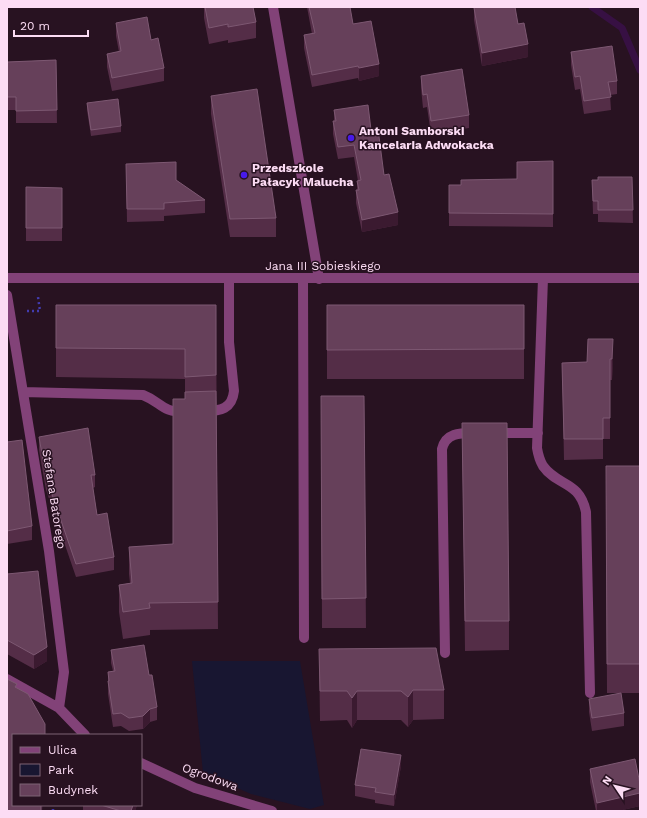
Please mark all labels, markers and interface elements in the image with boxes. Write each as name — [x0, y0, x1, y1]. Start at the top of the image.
scale bar — [14, 12, 88, 38]
text: 20 m — [20, 19, 50, 33]
place label: Antoni Samborski Kancelaria Adwokacka — [359, 124, 494, 152]
marker: Antoni Samborski Kancelaria Adwokacka — [346, 133, 356, 143]
place label: Przedszkole Pałacyk Malucha — [252, 161, 353, 189]
marker: Przedszkole Pałacyk Malucha — [239, 170, 249, 180]
street label: Jana III Sobieskiego — [265, 259, 381, 273]
street label: Stefana Batorego — [39, 448, 69, 550]
legend — [12, 734, 142, 806]
text: Ulica — [48, 743, 77, 757]
street label: Ogrodowa — [180, 760, 240, 794]
text: Park — [48, 763, 74, 777]
north arrow — [595, 766, 635, 806]
text: N — [600, 773, 615, 788]
text: Budynek — [48, 783, 98, 797]

